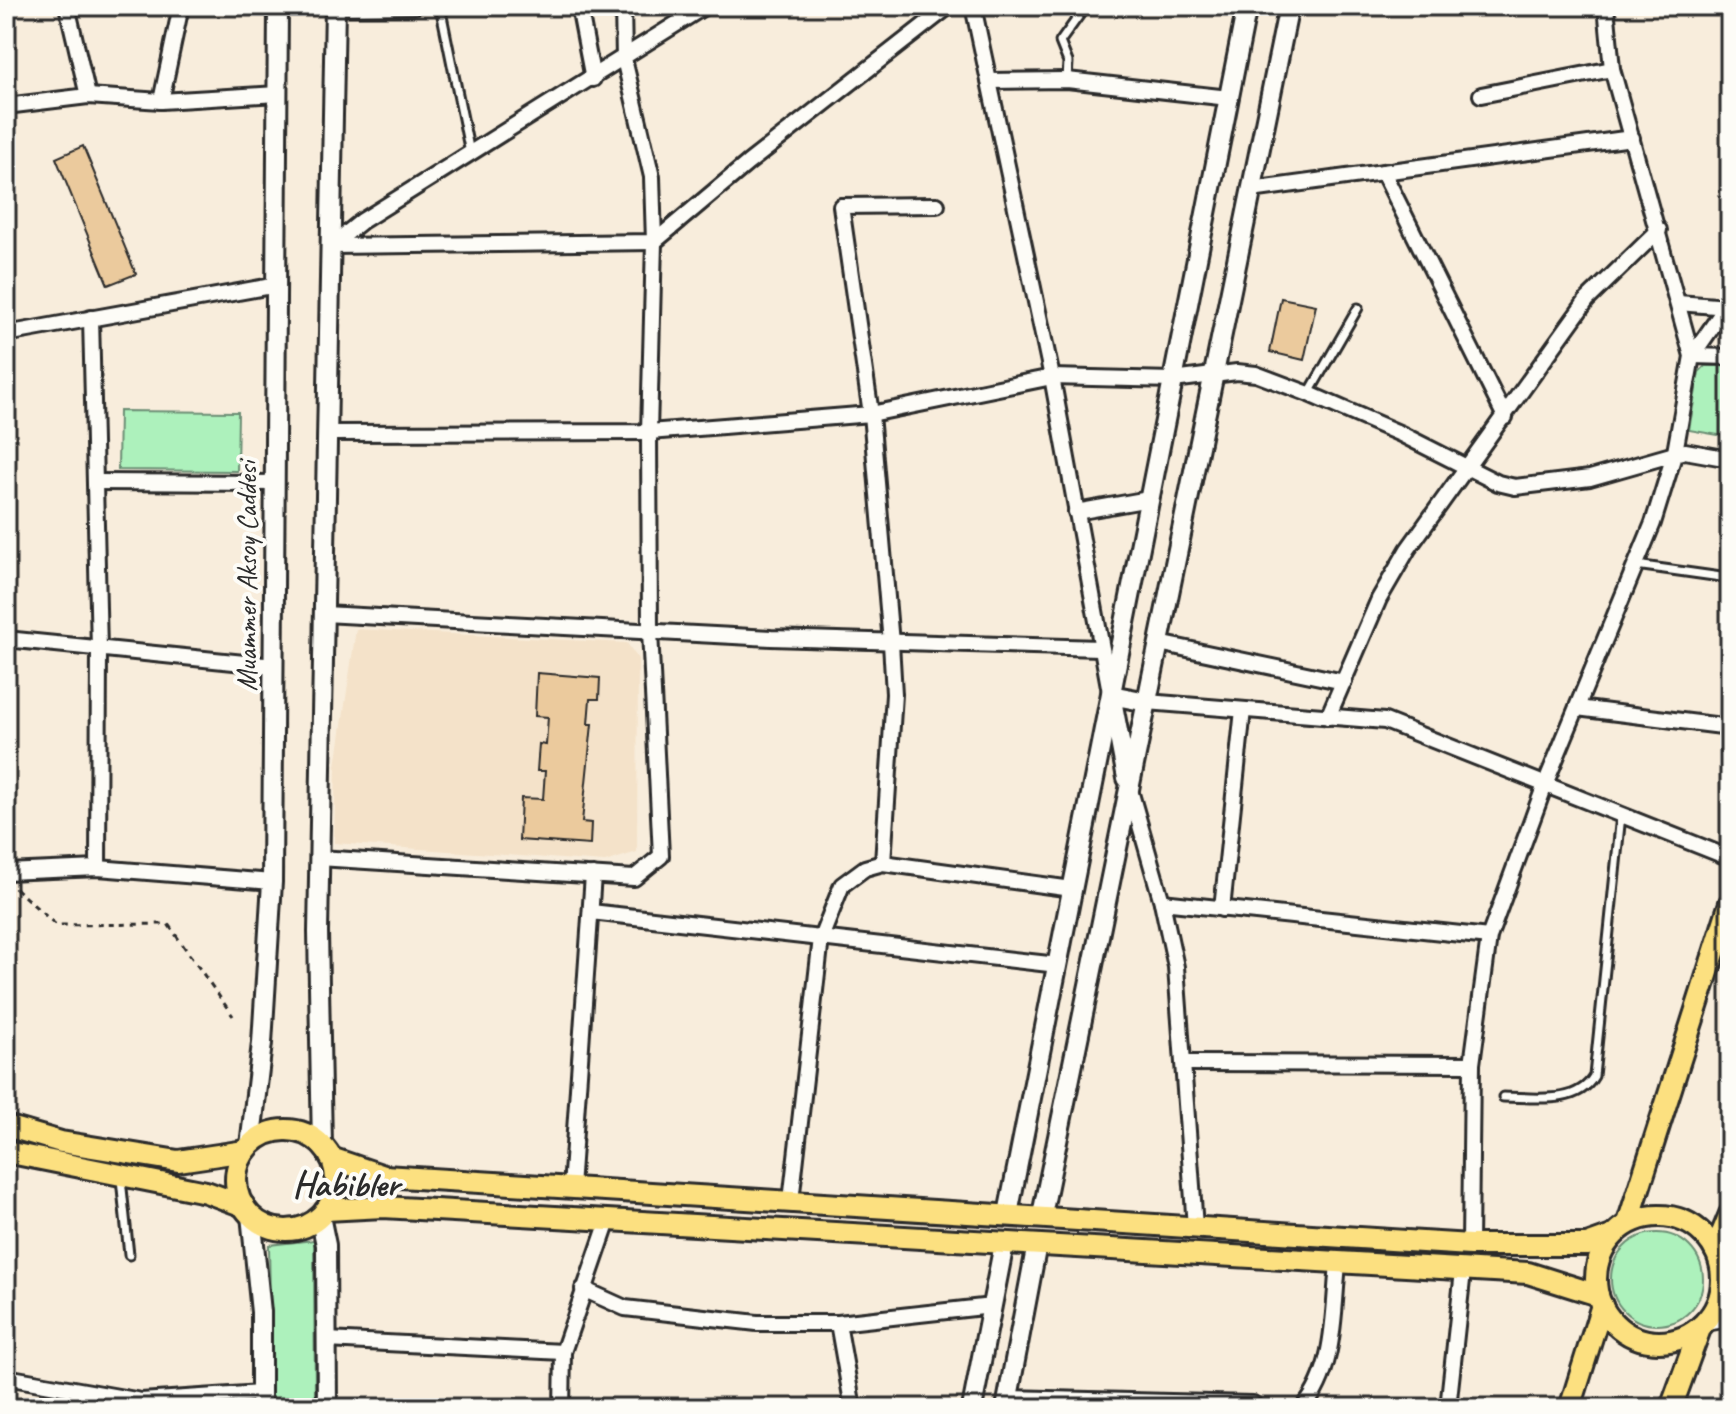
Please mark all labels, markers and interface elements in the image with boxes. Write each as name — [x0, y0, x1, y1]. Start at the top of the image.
street label: Muammer Aksoy Caddesi — [229, 457, 264, 691]
district label: Habibler — [292, 1161, 404, 1207]

